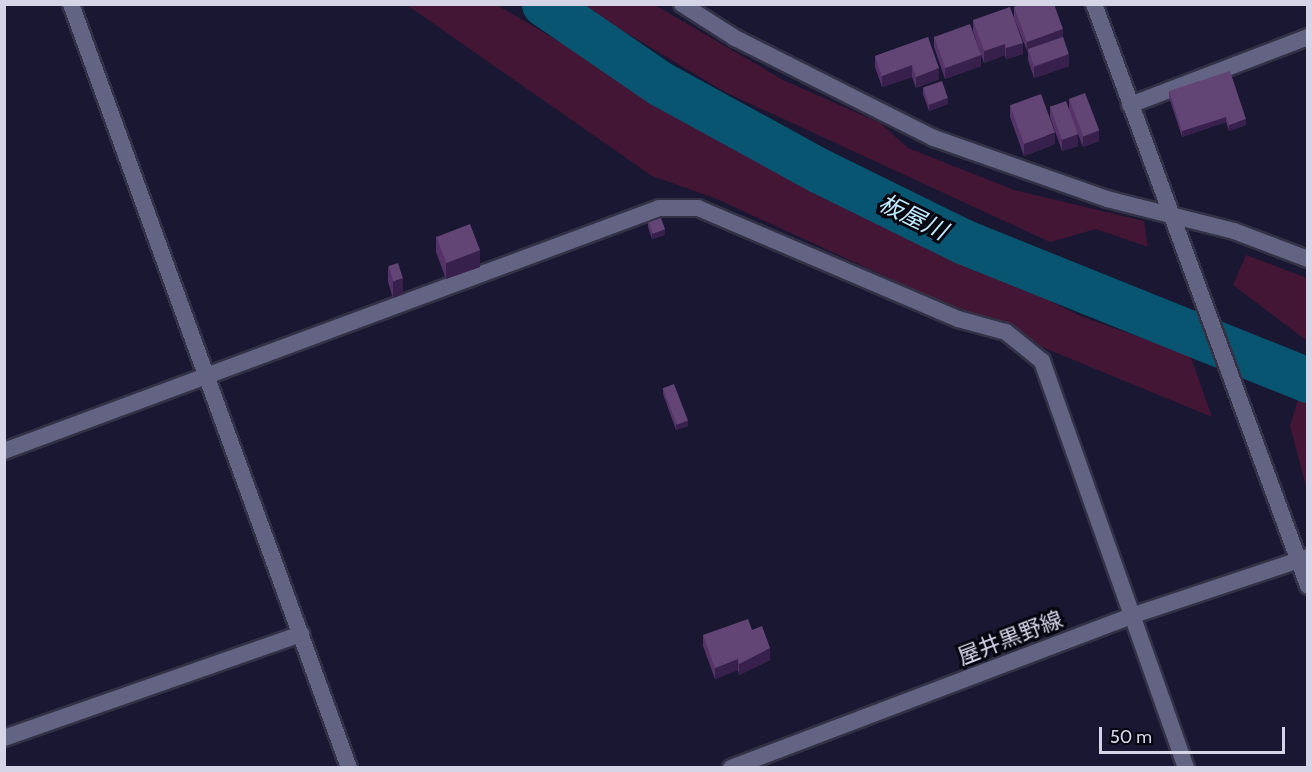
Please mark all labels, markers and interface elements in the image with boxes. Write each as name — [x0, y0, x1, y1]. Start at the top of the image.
water label: 板屋川 — [874, 188, 952, 246]
street label: 屋井黒野線 — [954, 606, 1066, 670]
scale bar — [1102, 715, 1288, 753]
text: 50 m — [1110, 726, 1152, 748]

